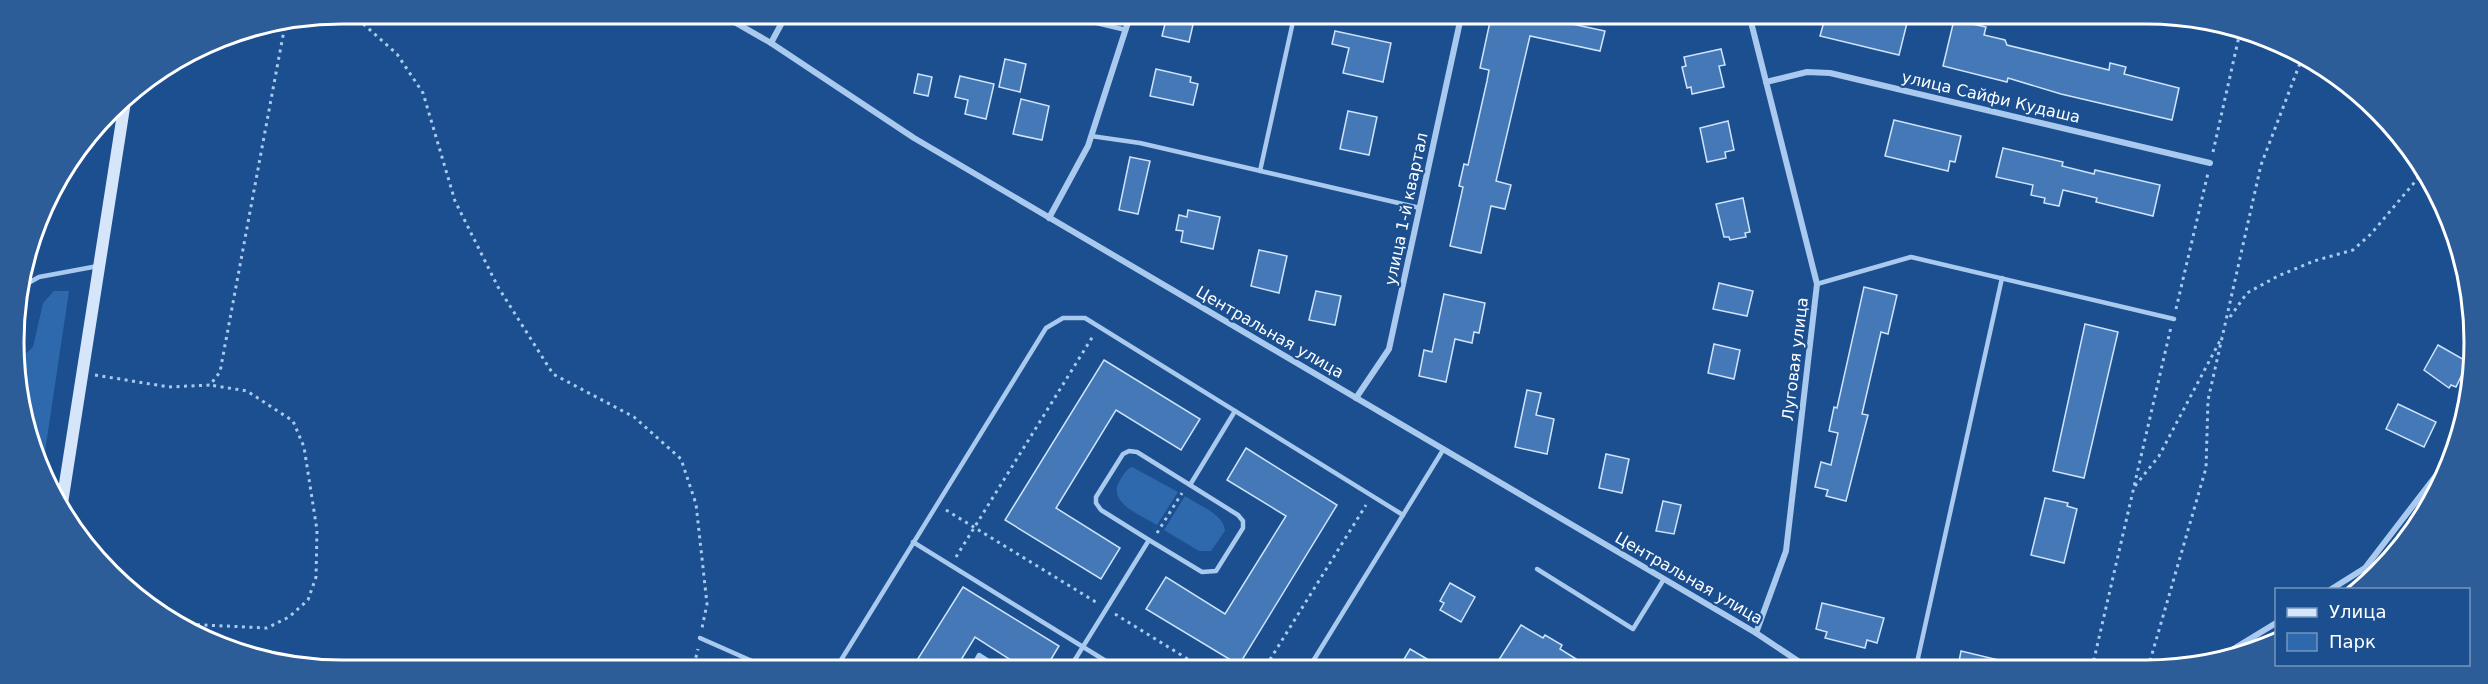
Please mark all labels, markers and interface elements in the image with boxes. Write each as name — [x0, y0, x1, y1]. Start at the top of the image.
street label: улица Сайфи Кудаша — [1900, 67, 2082, 127]
street label: улица 1-й квартал — [1381, 131, 1431, 287]
street label: Центральная улица — [1193, 282, 1347, 382]
street label: Луговая улица — [1778, 296, 1812, 422]
street label: Центральная улица — [1612, 528, 1766, 628]
legend — [2275, 588, 2470, 666]
text: Улица — [2329, 601, 2386, 622]
text: Парк — [2329, 631, 2376, 652]

